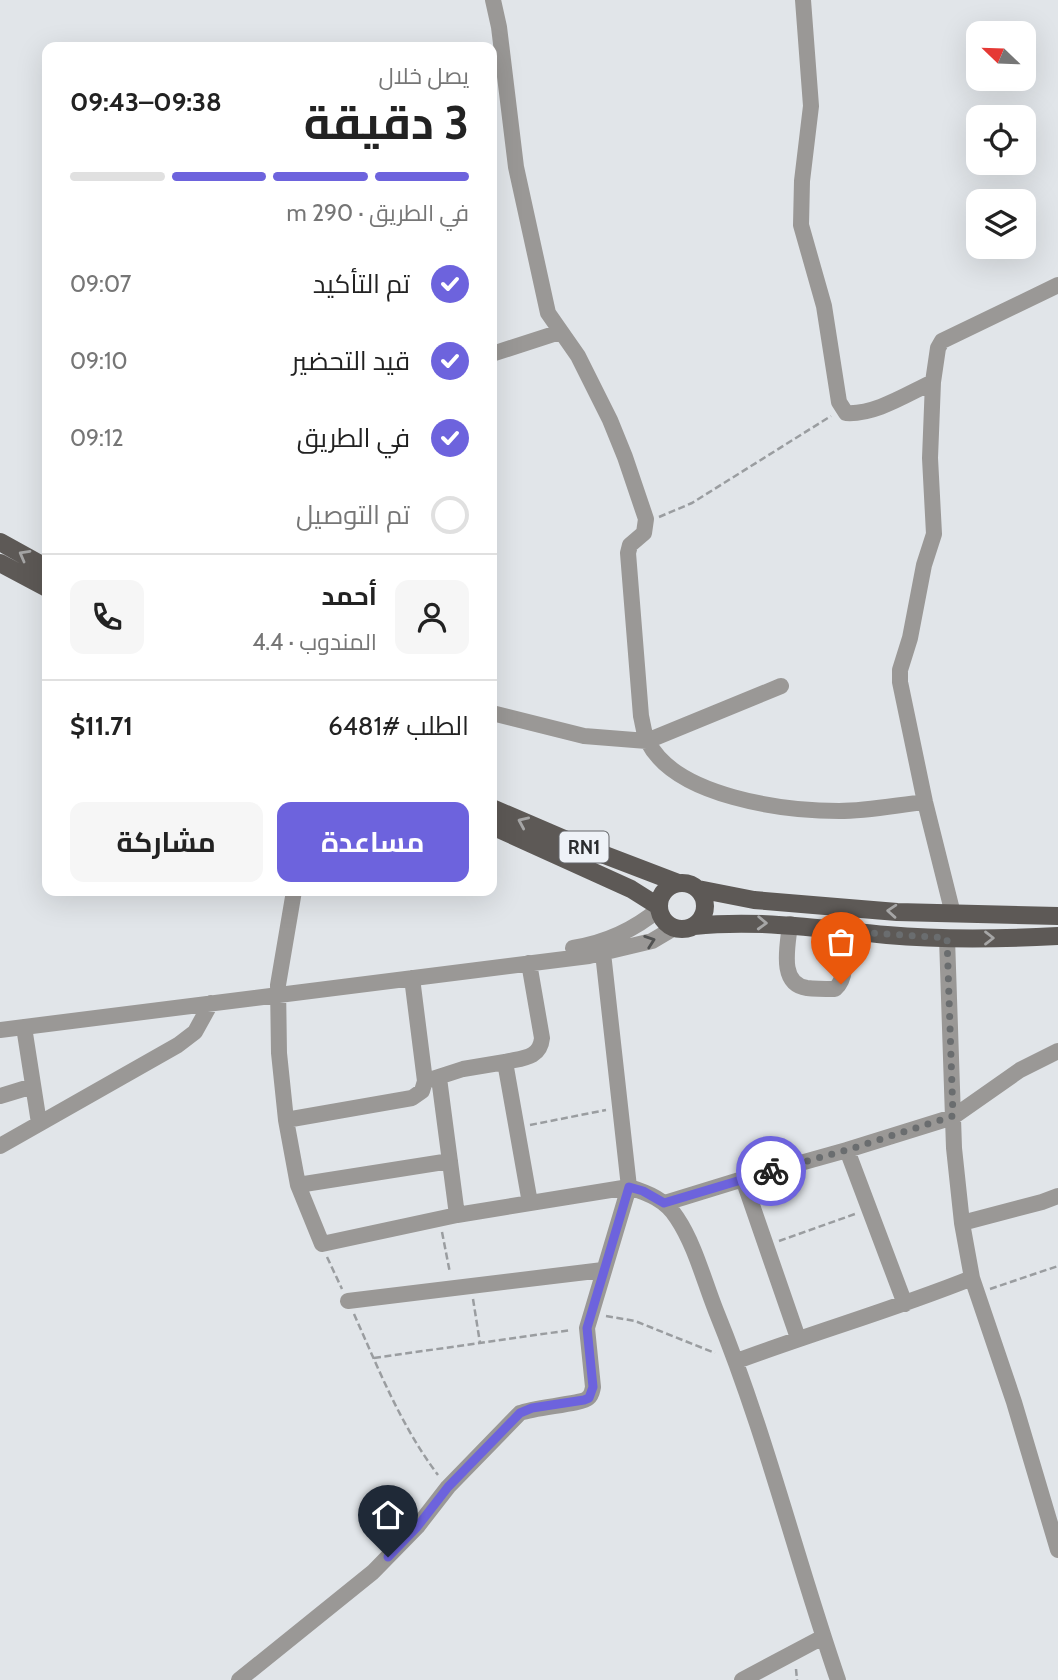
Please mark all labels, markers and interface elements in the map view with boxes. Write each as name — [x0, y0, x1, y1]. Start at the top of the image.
north arrow — [966, 21, 1036, 91]
map controls — [966, 21, 1036, 259]
text: يصل خلال — [378, 62, 469, 90]
text: 09:38–09:43 — [70, 86, 222, 118]
text: 3 دقيقة — [304, 95, 469, 151]
button: locate — [966, 105, 1036, 175]
button: layers — [966, 189, 1036, 259]
text: في الطريق · 290 m — [287, 199, 469, 227]
icon: check — [431, 265, 469, 303]
text: تم التأكيد — [313, 268, 410, 300]
text: 09:07 — [70, 270, 131, 298]
icon: check — [431, 342, 469, 380]
text: قيد التحضير — [292, 345, 410, 377]
text: 09:10 — [70, 347, 127, 375]
icon: check — [431, 419, 469, 457]
text: في الطريق — [297, 422, 410, 454]
text: 09:12 — [70, 424, 123, 452]
text: تم التوصيل — [296, 499, 410, 531]
one-way arrow — [18, 550, 31, 563]
button: phone — [70, 580, 144, 654]
text: أحمد — [321, 580, 377, 612]
button: person — [395, 580, 469, 654]
text: المندوب · 4.4 — [252, 628, 377, 656]
text: $11.71 — [70, 710, 133, 742]
text: الطلب #6481 — [328, 710, 469, 742]
button: مشاركة — [70, 802, 263, 882]
button: مساعدة — [277, 802, 469, 882]
one-way arrow — [518, 816, 530, 830]
road number: RN1 — [560, 832, 608, 862]
one-way arrow — [886, 904, 897, 919]
pin — [811, 912, 871, 984]
one-way arrow — [757, 915, 768, 930]
icon: bag — [822, 923, 860, 961]
one-way arrow — [984, 930, 995, 946]
one-way arrow — [643, 935, 655, 949]
courier — [736, 1136, 806, 1206]
icon: bike — [752, 1152, 790, 1190]
pin — [358, 1485, 418, 1557]
icon: home — [369, 1496, 407, 1534]

